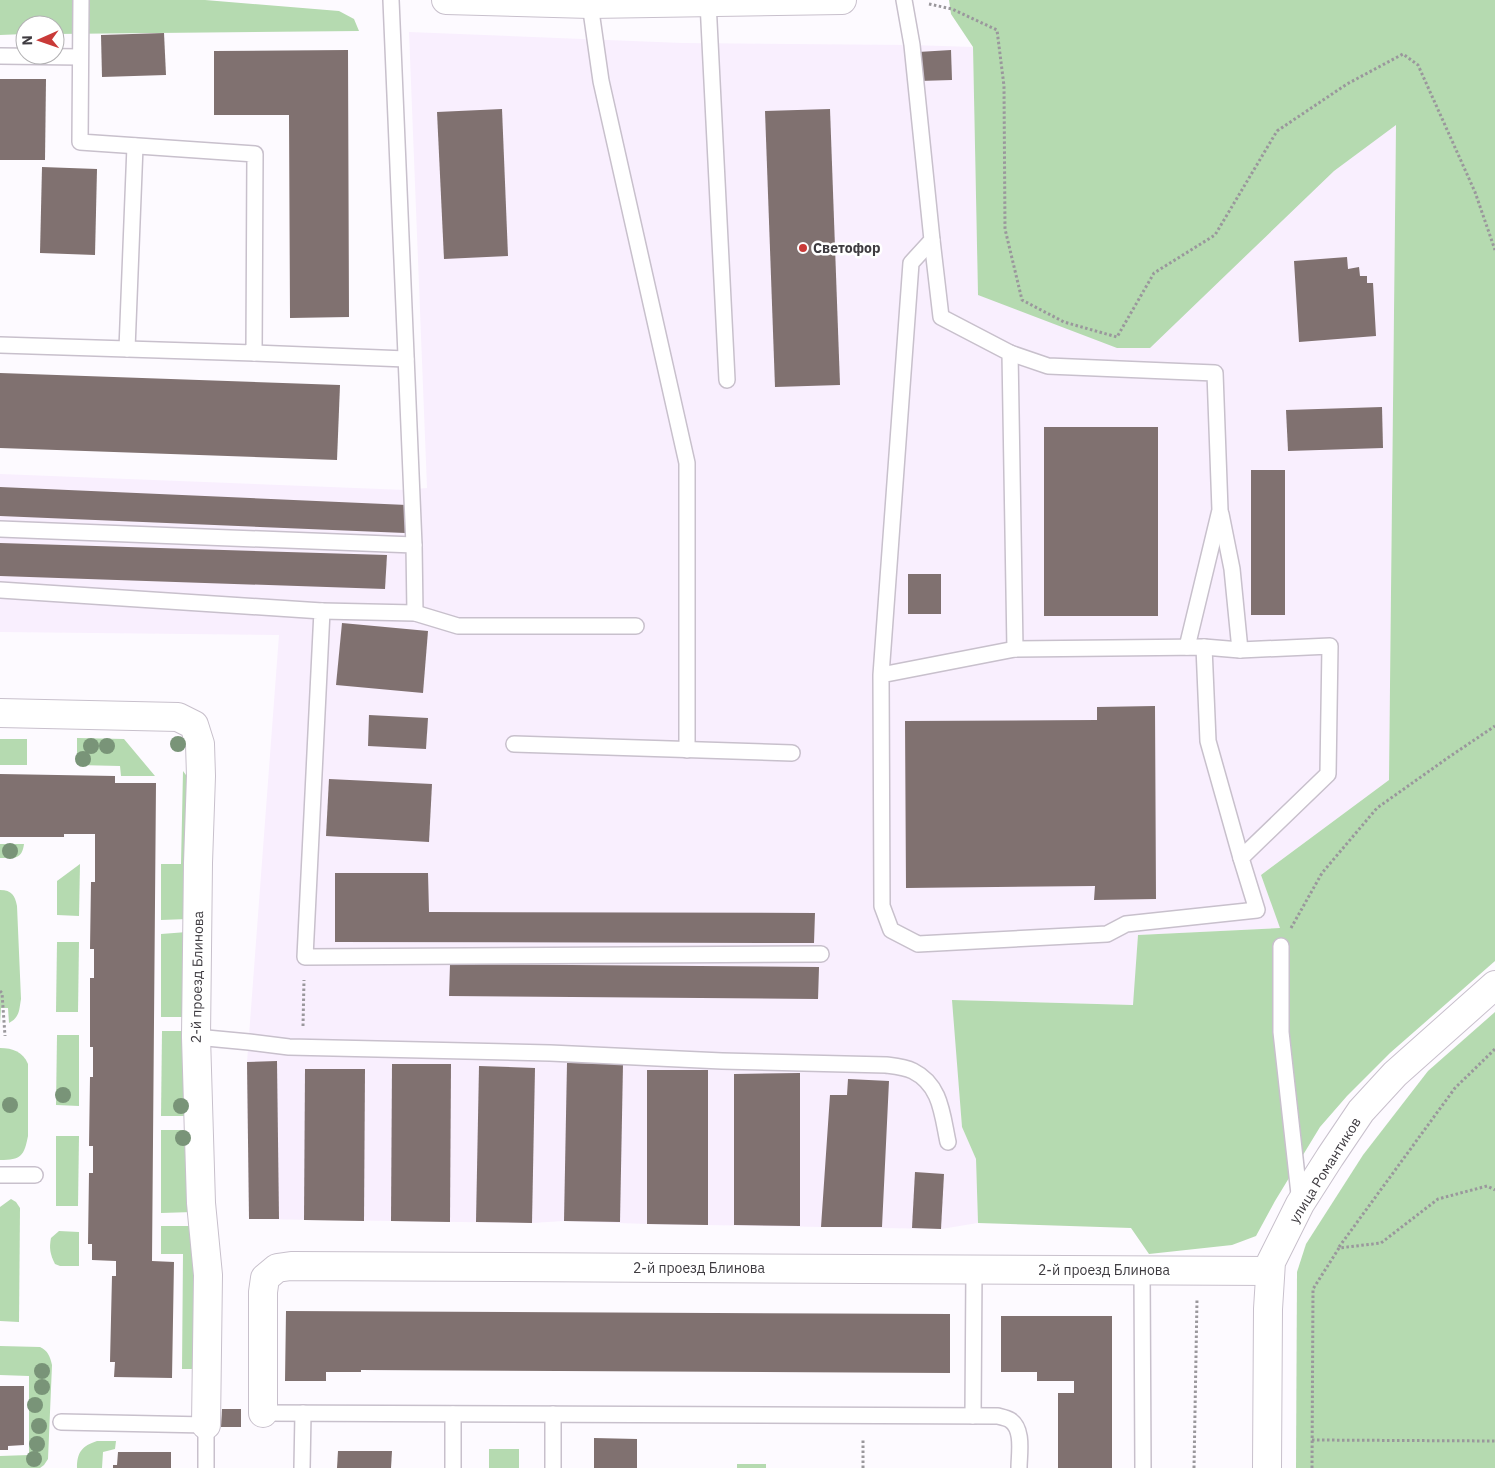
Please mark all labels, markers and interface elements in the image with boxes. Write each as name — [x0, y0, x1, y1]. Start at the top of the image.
north arrow — [15, 15, 65, 65]
text: N — [18, 35, 36, 46]
place label: Светофор — [813, 239, 881, 257]
marker: Светофор — [797, 242, 809, 254]
street label: 2-й проезд Блинова — [187, 910, 207, 1043]
street label: улица Романтиков — [1285, 1114, 1365, 1226]
street label: 2-й проезд Блинова — [633, 1259, 766, 1277]
street label: 2-й проезд Блинова — [1038, 1261, 1171, 1279]

